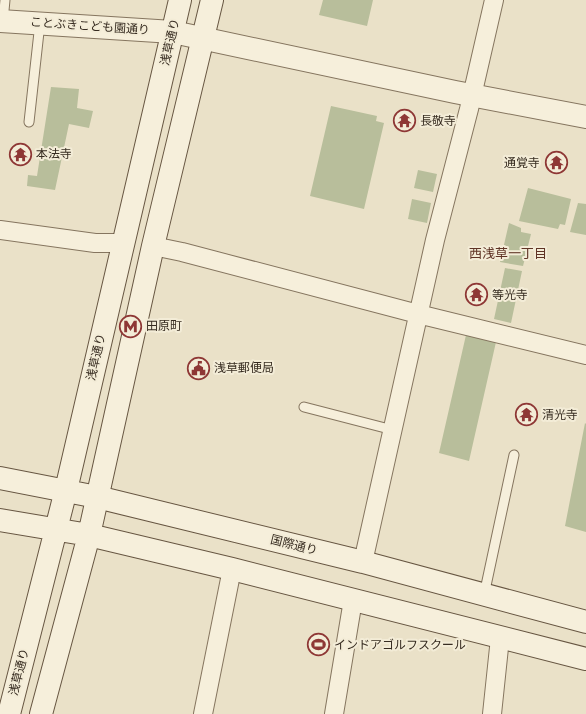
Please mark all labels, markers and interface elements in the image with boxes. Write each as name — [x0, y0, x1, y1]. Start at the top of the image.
street label: ことぶきこども園通り — [30, 14, 150, 37]
street label: 浅草通り — [157, 17, 182, 67]
temple icon: 長敬寺 — [392, 108, 418, 134]
place label: 長敬寺 — [420, 113, 456, 128]
temple icon: 本法寺 — [8, 141, 34, 167]
place label: 本法寺 — [36, 146, 72, 161]
temple icon: 通覚寺 — [543, 150, 569, 176]
place label: 通覚寺 — [504, 155, 540, 170]
district label: 西浅草一丁目 — [469, 244, 547, 262]
temple icon: 等光寺 — [463, 282, 489, 308]
place label: 等光寺 — [492, 287, 528, 302]
metro station icon: 田原町 — [118, 313, 144, 339]
place label: 田原町 — [146, 318, 182, 333]
street label: 浅草通り — [83, 332, 108, 382]
public building icon: 浅草郵便局 — [186, 355, 212, 381]
place label: 浅草郵便局 — [214, 360, 274, 375]
temple icon: 清光寺 — [514, 402, 540, 428]
place label: 清光寺 — [542, 407, 578, 422]
street label: 国際通り — [269, 531, 319, 558]
sports icon: インドアゴルフスクール — [306, 632, 332, 658]
place label: インドアゴルフスクール — [334, 637, 466, 652]
street label: 浅草通り — [5, 647, 32, 697]

